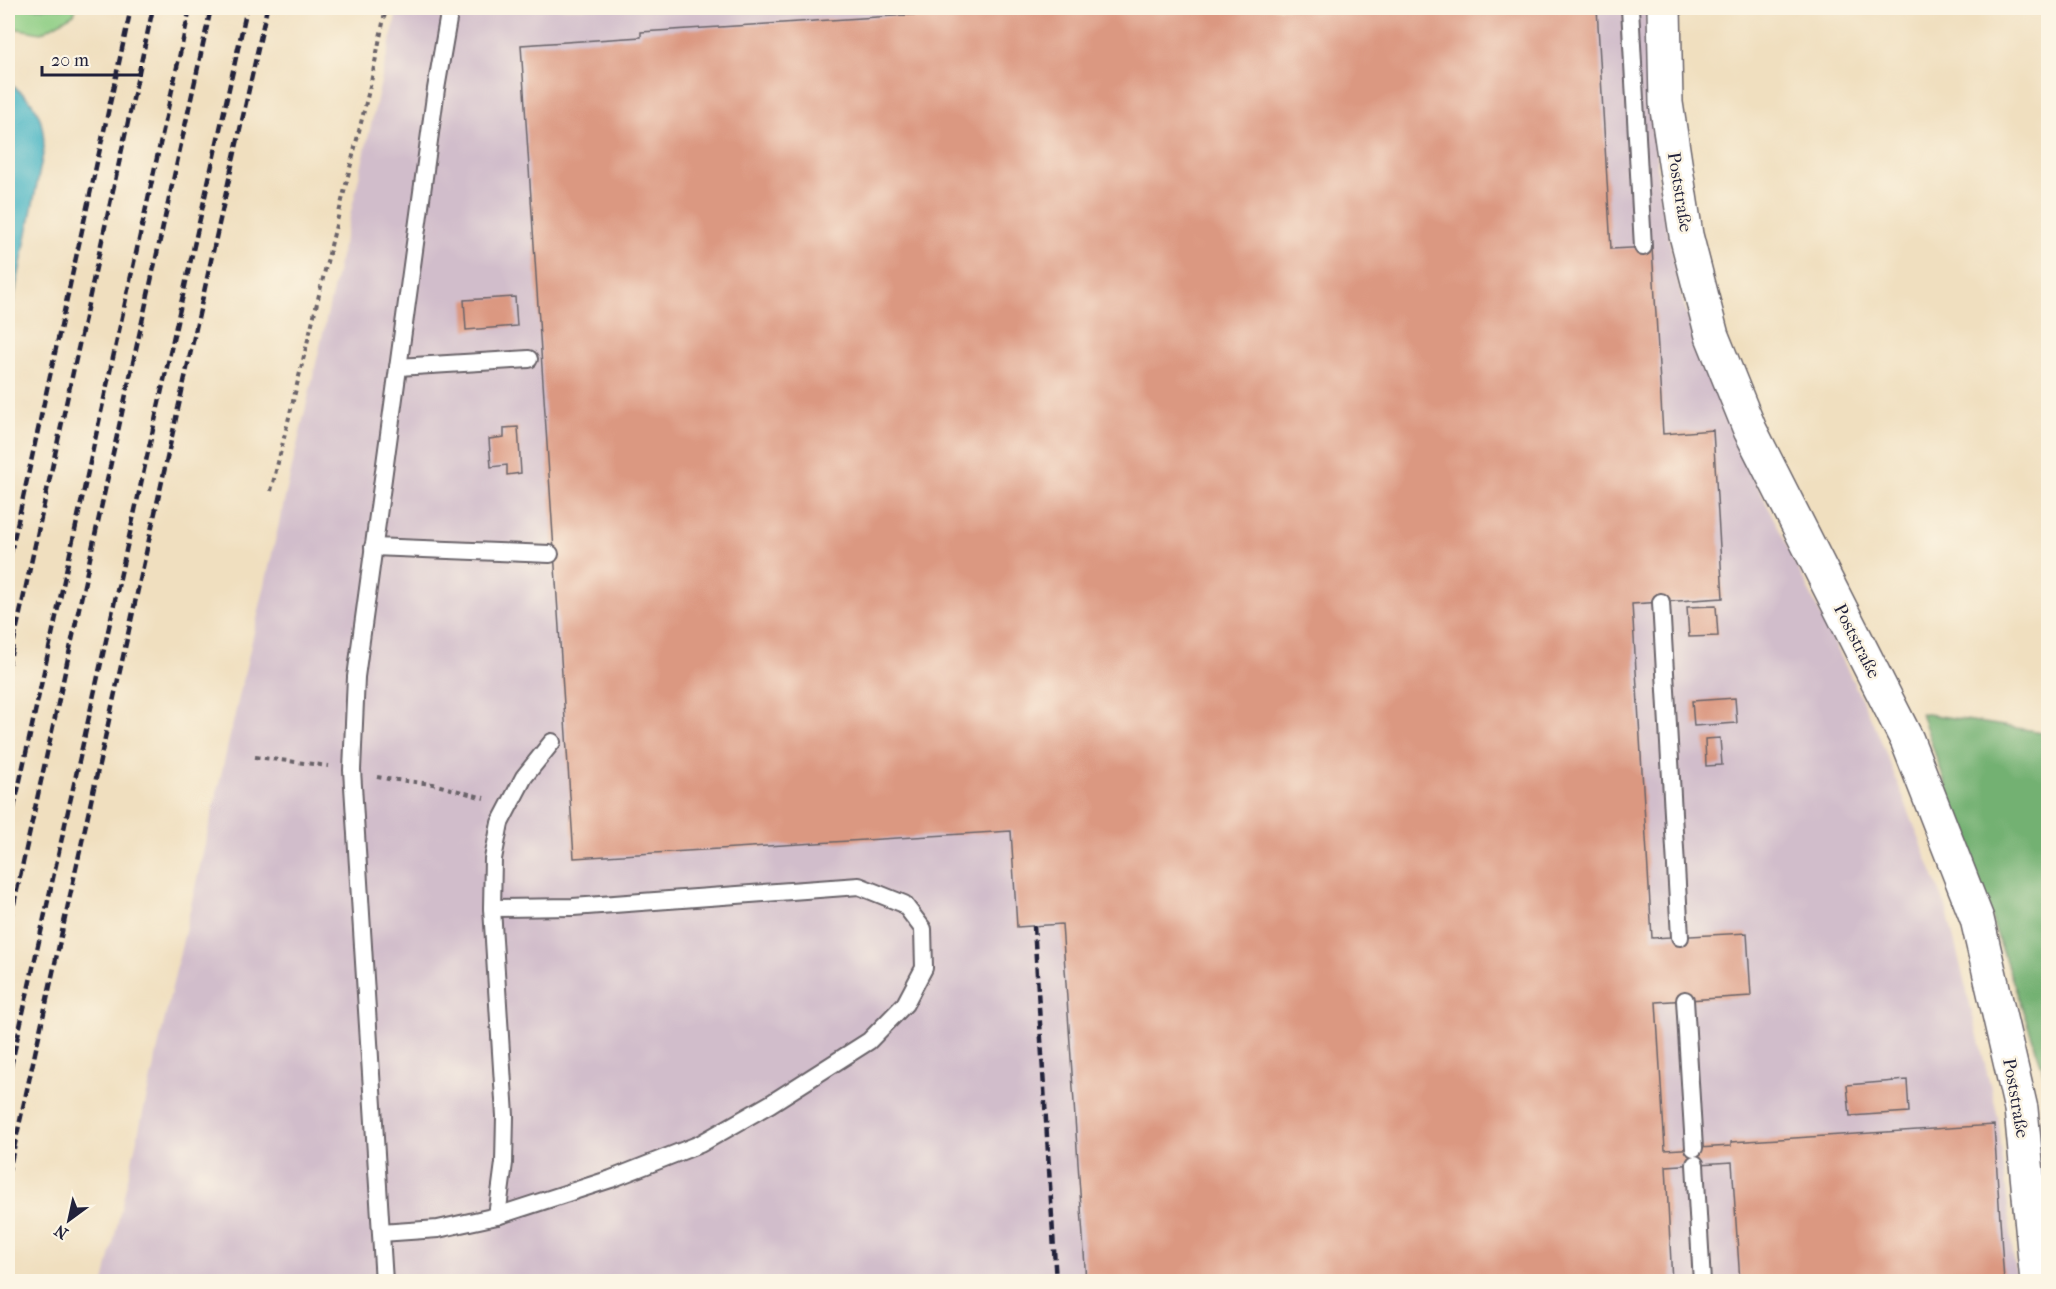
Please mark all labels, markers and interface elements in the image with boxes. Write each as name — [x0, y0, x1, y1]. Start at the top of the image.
scale bar — [42, 39, 141, 77]
text: 20 m — [51, 50, 89, 71]
street label: Poststraße — [1663, 151, 1696, 234]
street label: Poststraße — [1829, 601, 1884, 682]
street label: Poststraße — [1998, 1057, 2033, 1140]
north arrow — [39, 1190, 99, 1250]
text: N — [50, 1220, 71, 1243]

